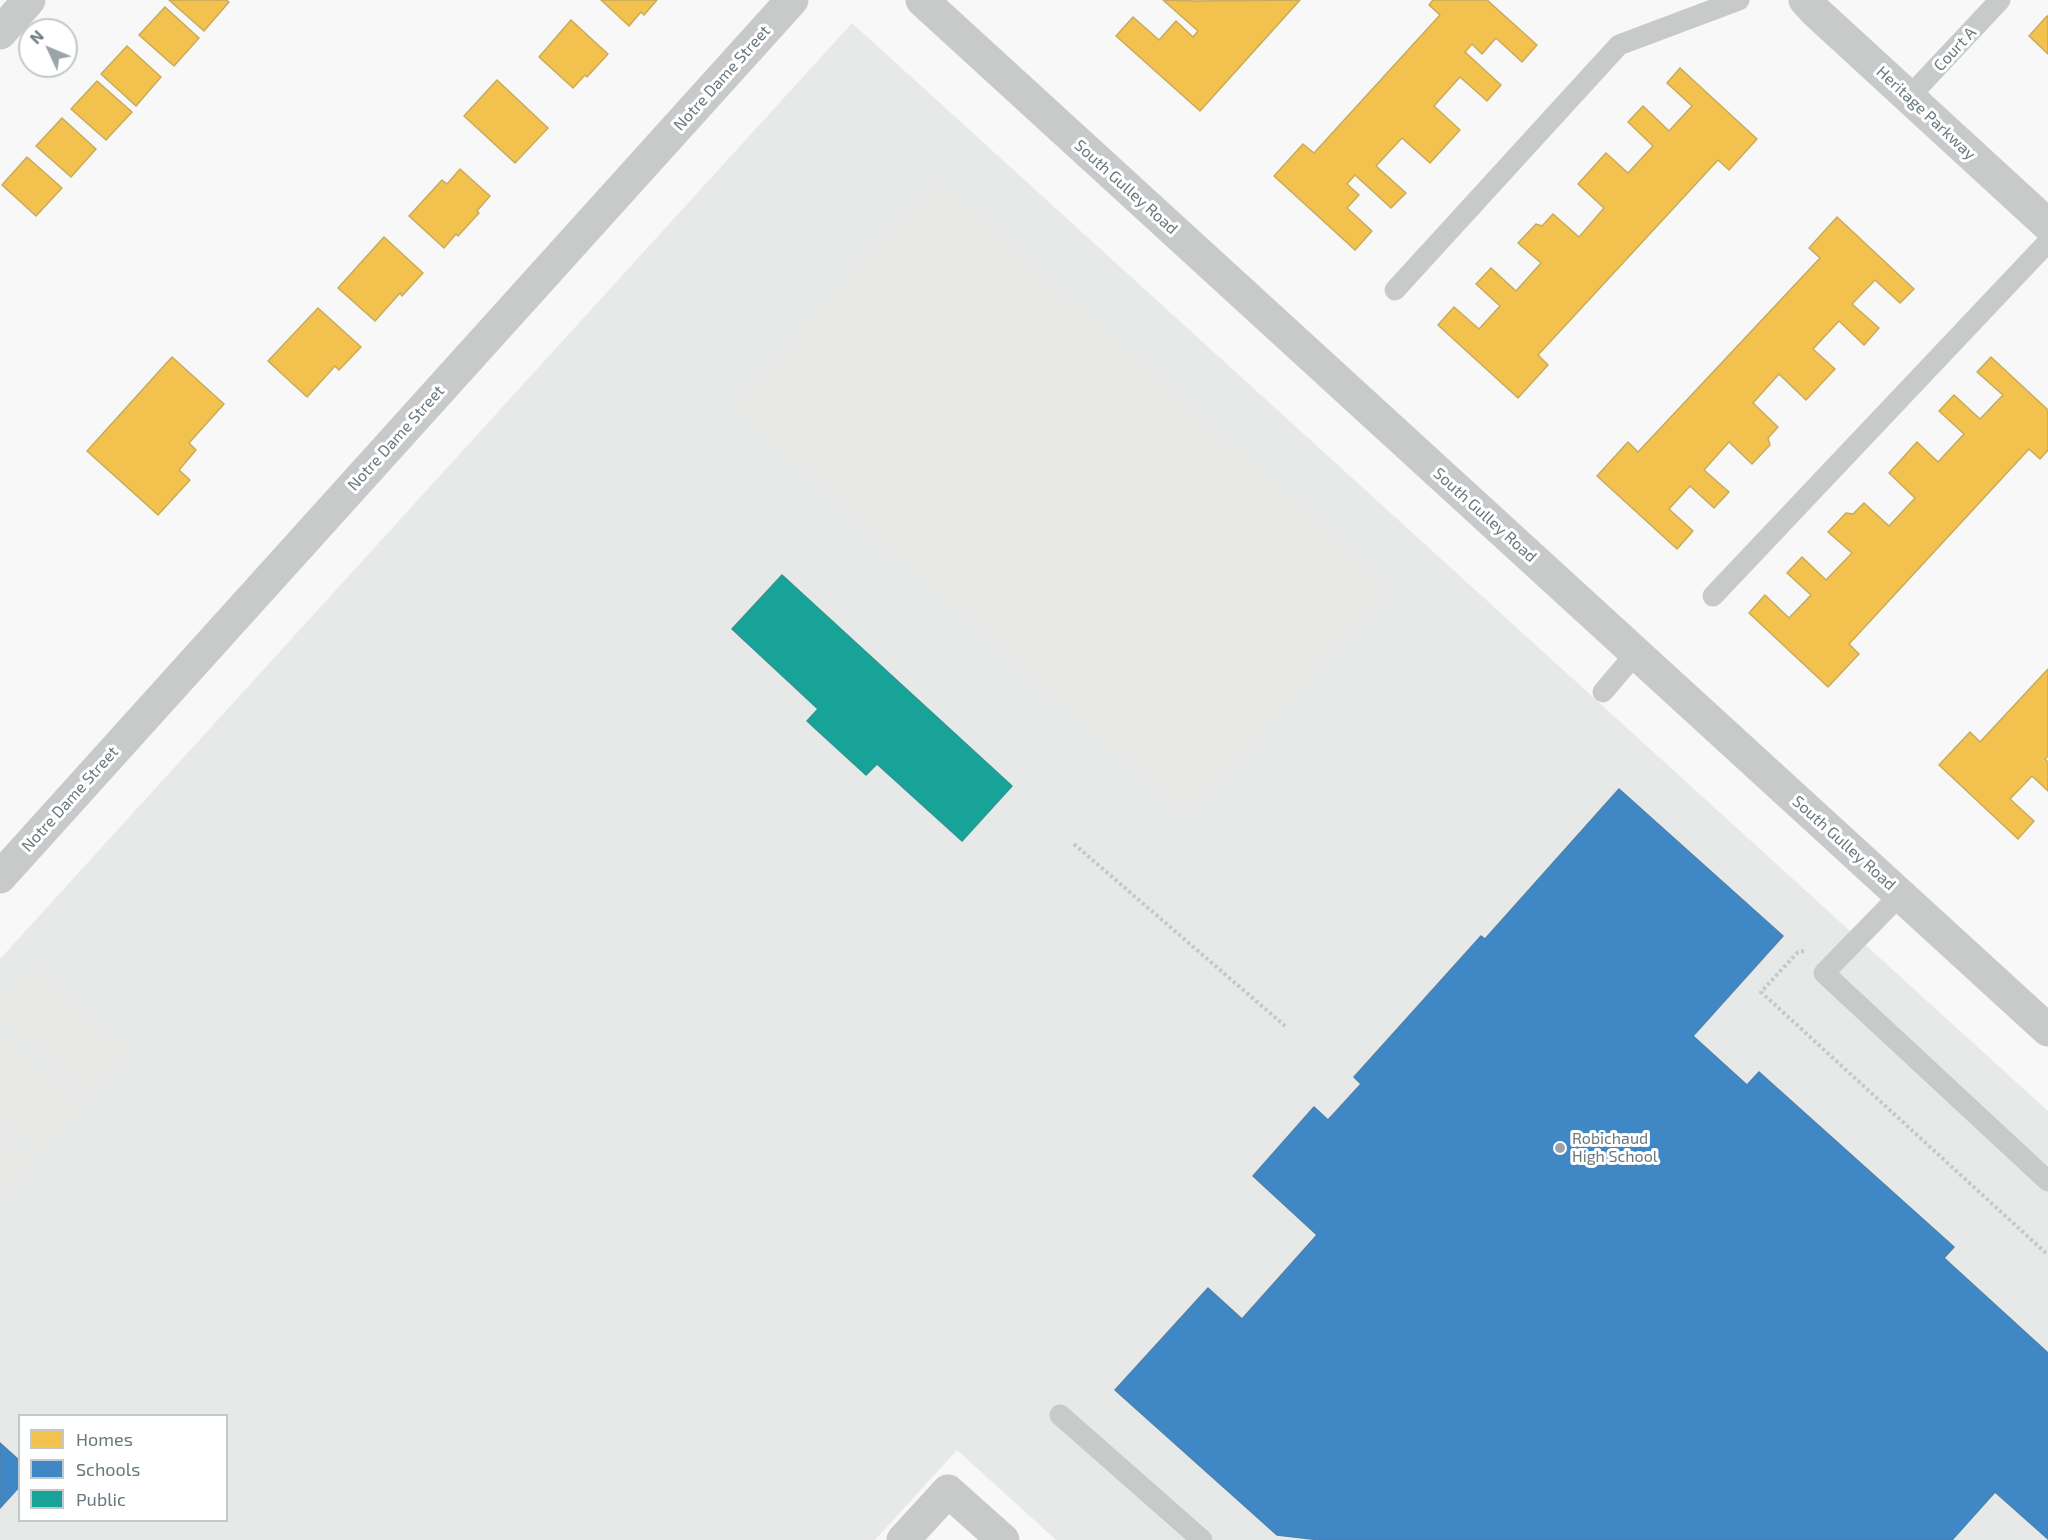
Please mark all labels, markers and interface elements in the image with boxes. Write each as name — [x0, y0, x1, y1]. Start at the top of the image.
north arrow — [18, 18, 78, 78]
street label: Notre Dame Street — [670, 21, 774, 135]
street label: Court A — [1930, 23, 1980, 75]
text: N — [25, 26, 47, 47]
street label: Heritage Parkway — [1872, 62, 1980, 164]
street label: South Gulley Road — [1070, 136, 1182, 238]
street label: Notre Dame Street — [344, 381, 448, 495]
street label: South Gulley Road — [1429, 464, 1541, 566]
street label: Notre Dame Street — [18, 742, 122, 856]
street label: South Gulley Road — [1788, 792, 1900, 894]
place label: Robichaud High School — [1572, 1129, 1657, 1167]
marker: Robichaud High School — [1553, 1141, 1567, 1155]
legend — [18, 1414, 228, 1522]
text: Homes — [76, 1428, 133, 1450]
text: Schools — [76, 1458, 140, 1480]
text: Public — [76, 1488, 126, 1510]

